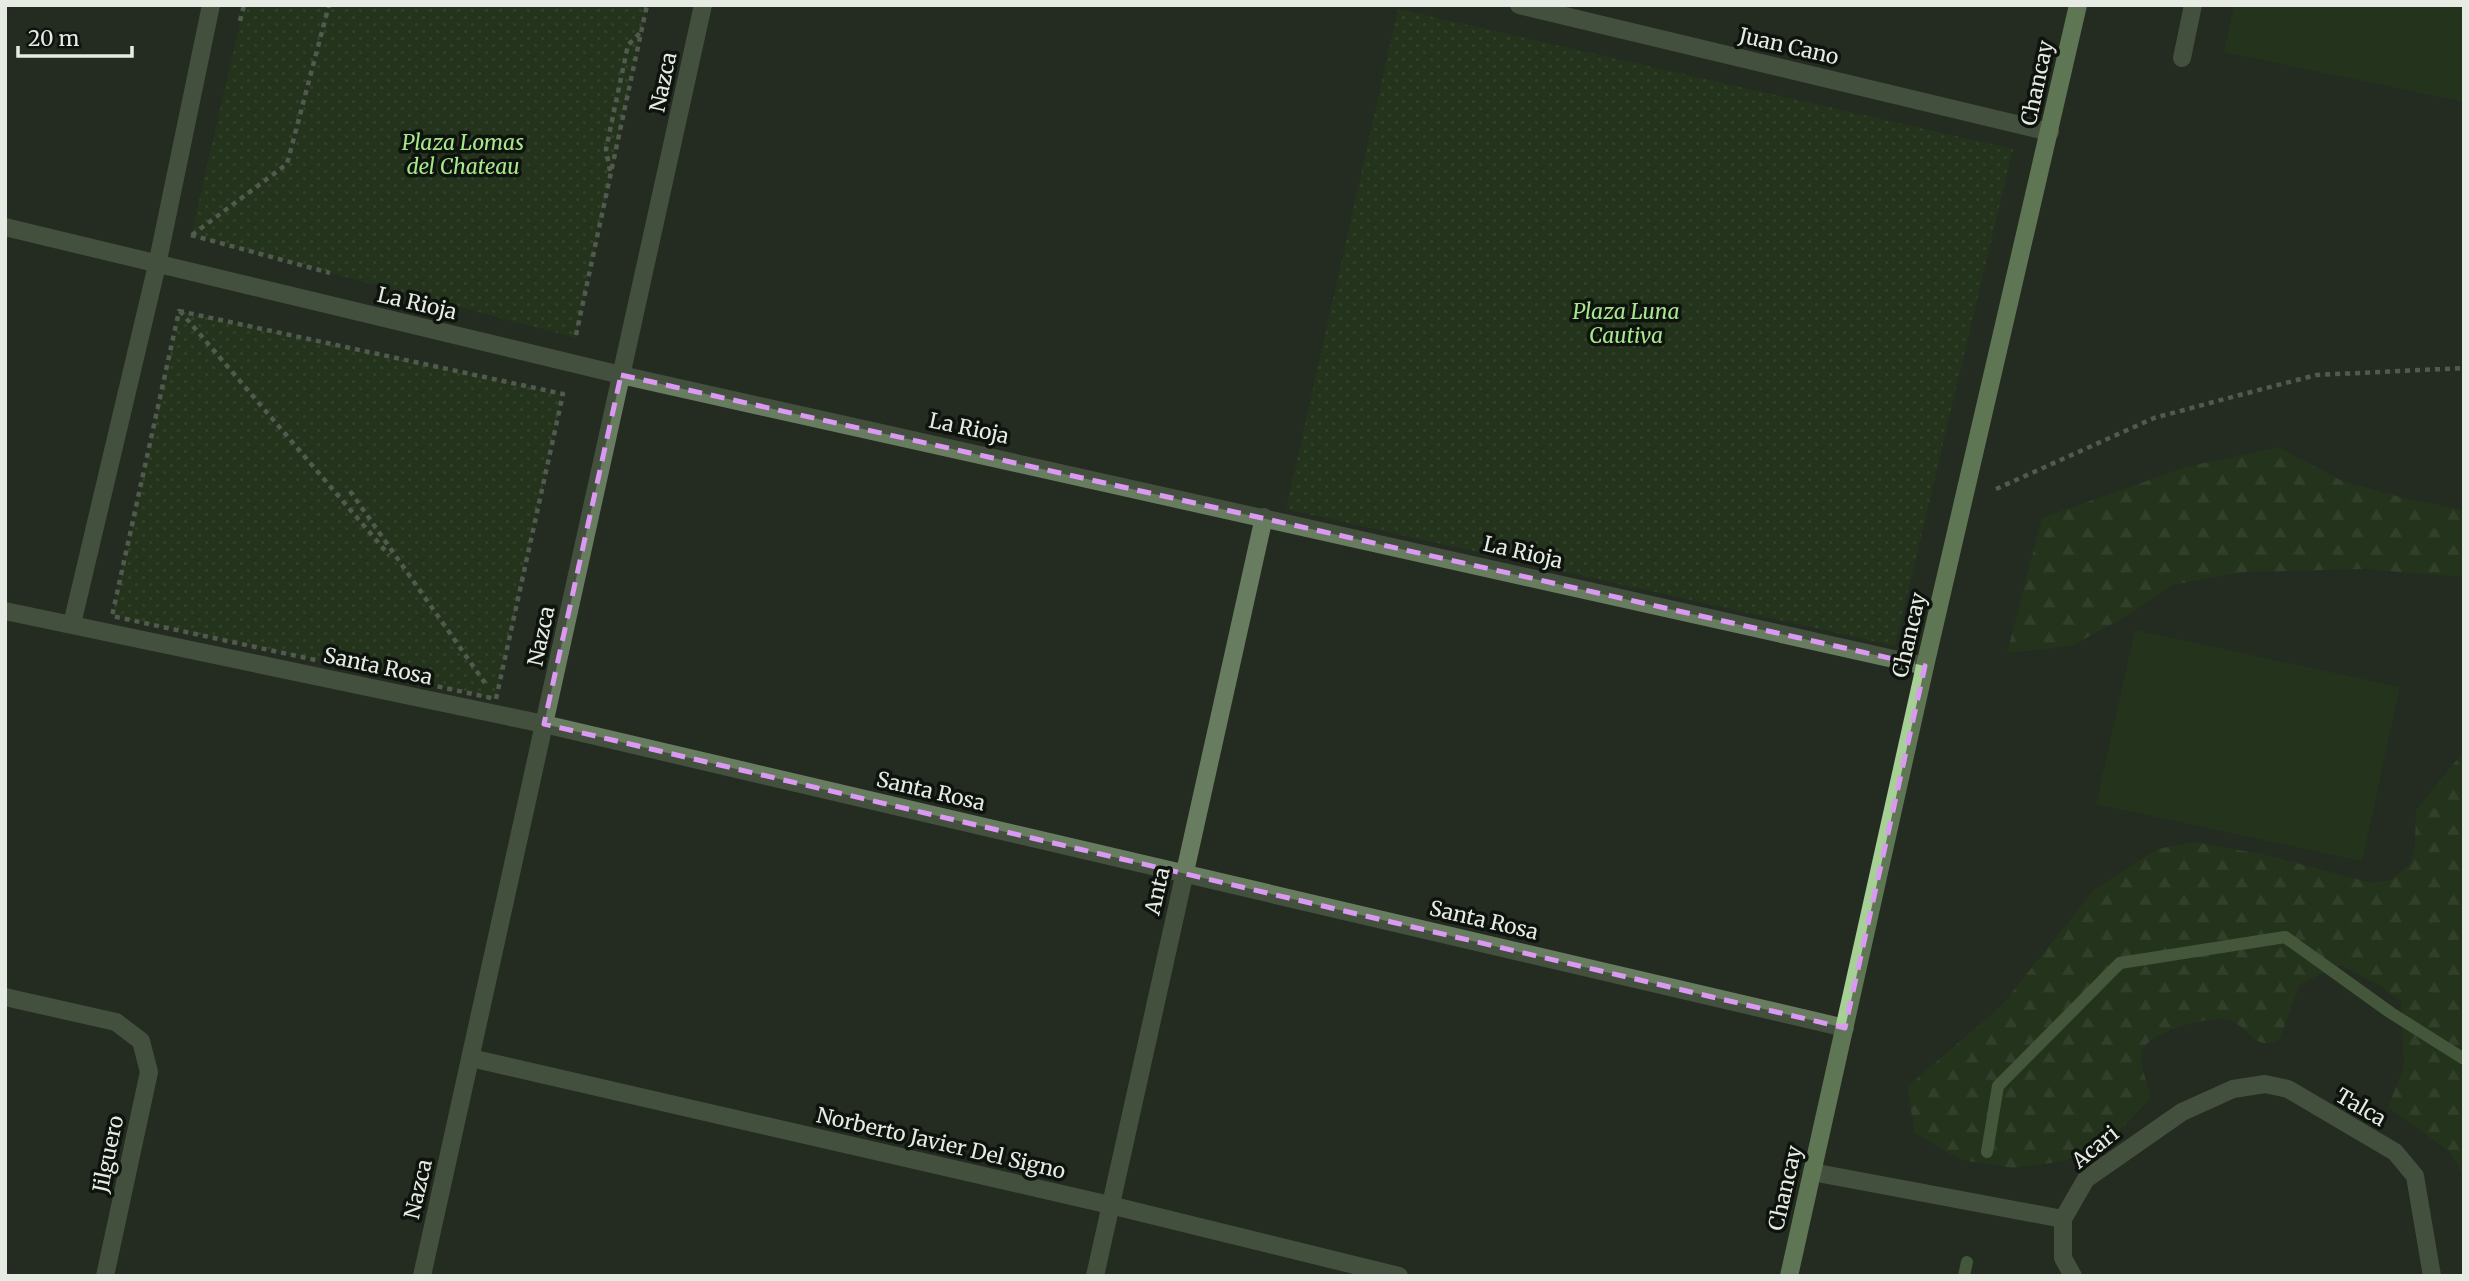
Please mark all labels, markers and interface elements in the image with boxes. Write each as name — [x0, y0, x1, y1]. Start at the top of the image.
scale bar — [18, 14, 131, 58]
street label: Juan Cano — [1735, 21, 1842, 71]
text: 20 m — [28, 25, 80, 52]
street label: Chancay — [2015, 37, 2059, 128]
street label: Nazca — [644, 50, 682, 114]
park label: Plaza Lomas del Chateau — [402, 129, 524, 180]
street label: La Rioja — [375, 281, 459, 325]
park label: Plaza Luna Cautiva — [1573, 298, 1680, 349]
street label: La Rioja — [927, 406, 1011, 450]
street label: La Rioja — [1481, 530, 1565, 574]
street label: Chancay — [1886, 589, 1932, 680]
street label: Nazca — [522, 604, 560, 668]
street label: Santa Rosa — [321, 641, 435, 691]
street label: Santa Rosa — [874, 765, 988, 817]
street label: Anta — [1138, 865, 1176, 918]
street label: Santa Rosa — [1427, 894, 1541, 946]
street label: Talca — [2331, 1082, 2391, 1132]
street label: Norberto Javier Del Signo — [814, 1101, 1068, 1185]
street label: Jilguero — [86, 1113, 129, 1196]
street label: Acari — [2065, 1120, 2124, 1175]
street label: Chancay — [1762, 1142, 1808, 1233]
street label: Nazca — [398, 1157, 438, 1221]

